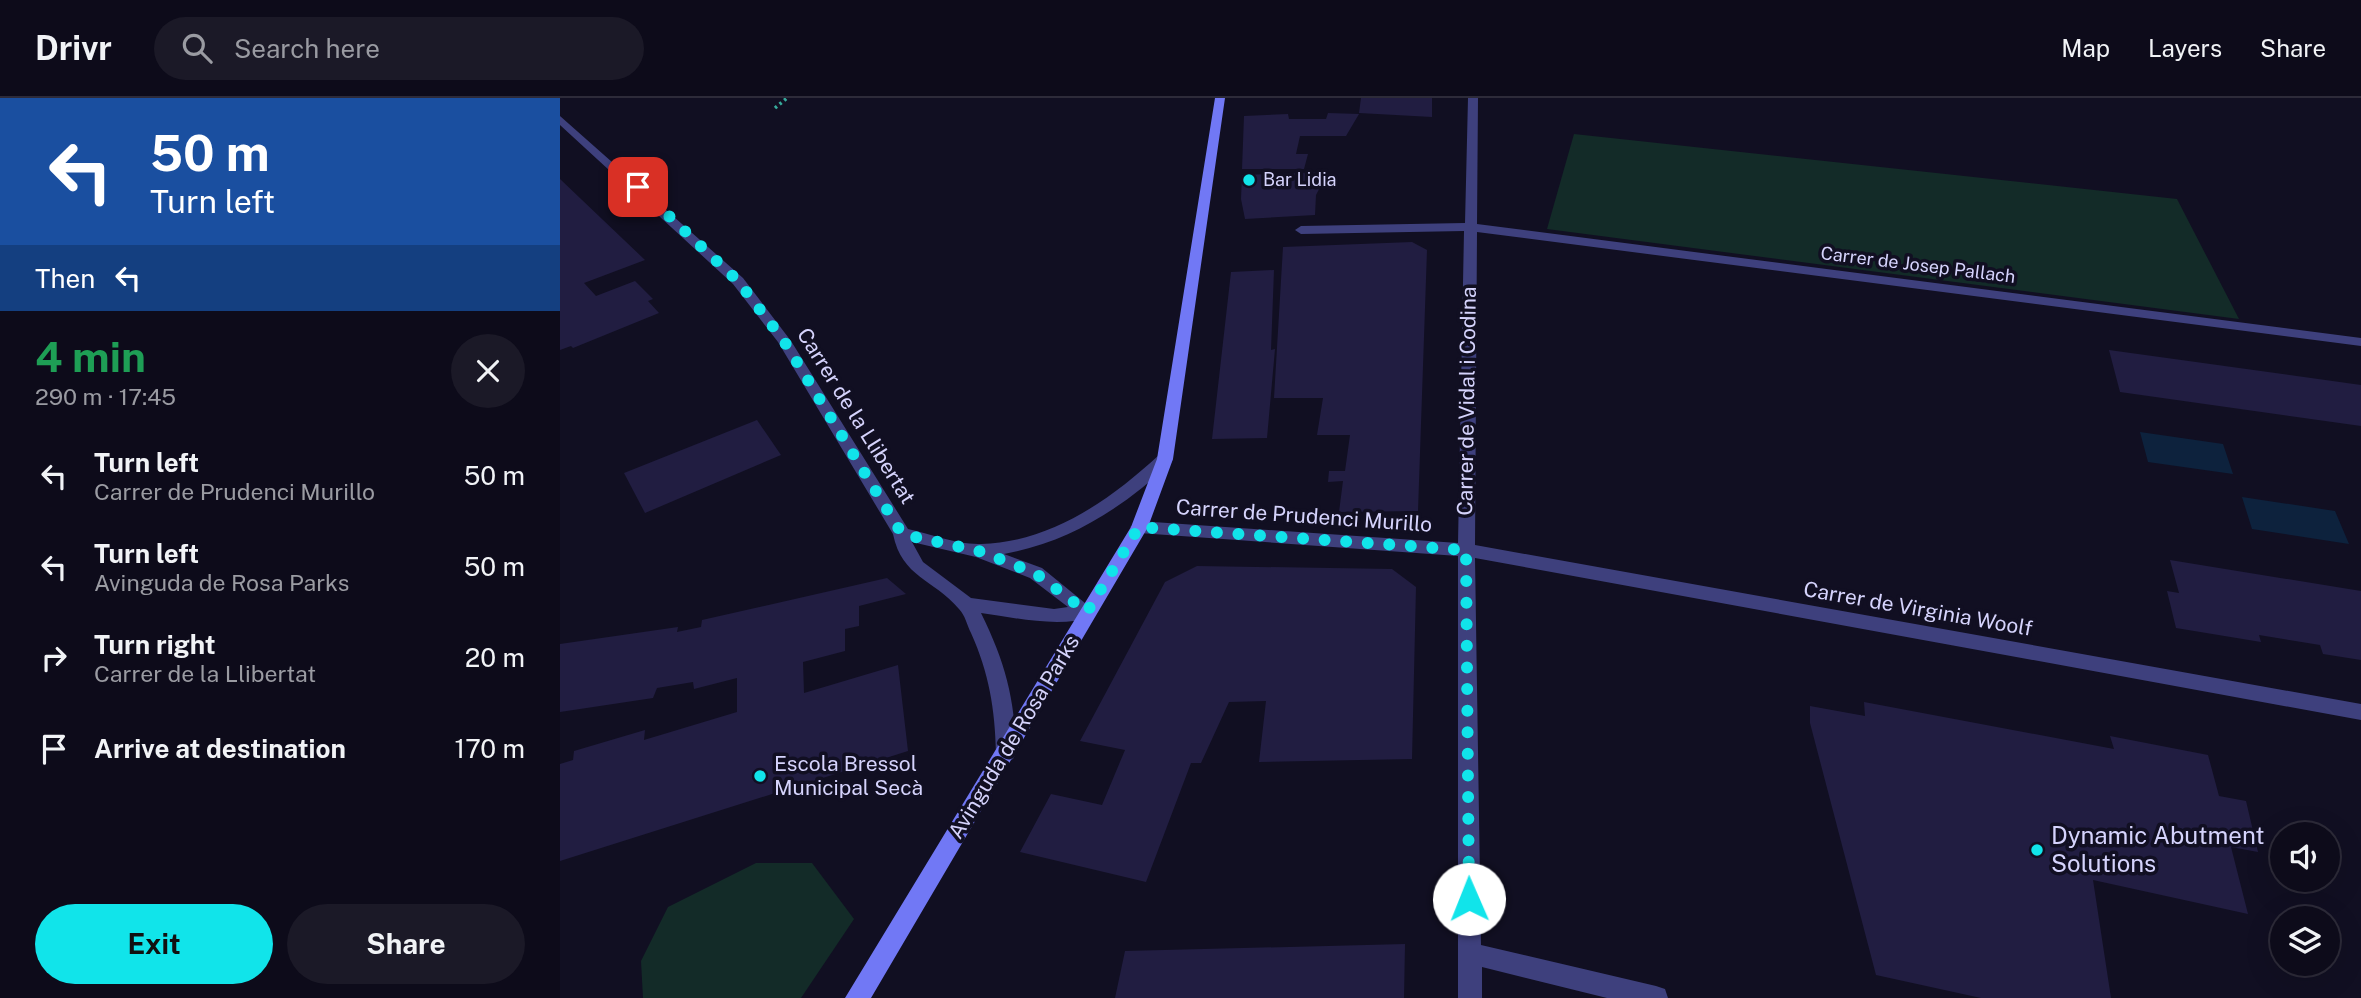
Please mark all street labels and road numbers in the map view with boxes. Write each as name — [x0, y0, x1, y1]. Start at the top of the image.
street label: Carrer de Josep Pallach — [1820, 242, 2017, 287]
street label: Carrer de Vidal i Codina — [1452, 286, 1481, 516]
street label: Carrer de la Llibertat — [792, 323, 921, 508]
street label: Carrer de Prudenci Murillo — [1175, 494, 1433, 537]
street label: Carrer de Virginia Woolf — [1802, 576, 2035, 641]
street label: Avinguda de Rosa Parks — [943, 630, 1084, 843]

